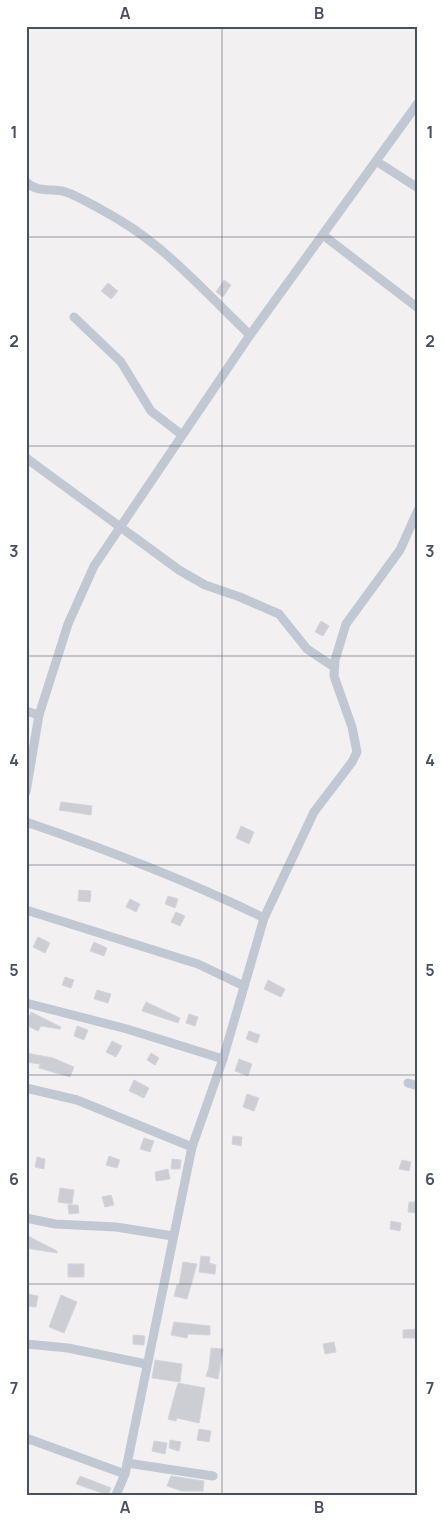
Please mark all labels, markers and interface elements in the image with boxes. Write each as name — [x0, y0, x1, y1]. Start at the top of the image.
text: A — [120, 2, 131, 24]
text: B — [314, 2, 324, 24]
text: 1 — [10, 121, 18, 143]
text: 1 — [426, 121, 434, 143]
text: 2 — [9, 330, 19, 352]
text: 2 — [425, 330, 435, 352]
text: 3 — [9, 540, 19, 562]
text: 3 — [425, 540, 435, 562]
text: 4 — [9, 749, 19, 771]
text: 4 — [425, 749, 435, 771]
text: 5 — [9, 959, 19, 981]
text: 5 — [425, 959, 435, 981]
text: 6 — [9, 1168, 19, 1190]
text: 6 — [425, 1168, 435, 1190]
text: 7 — [10, 1377, 18, 1399]
text: 7 — [426, 1377, 434, 1399]
text: A — [120, 1496, 131, 1518]
text: B — [314, 1496, 324, 1518]

